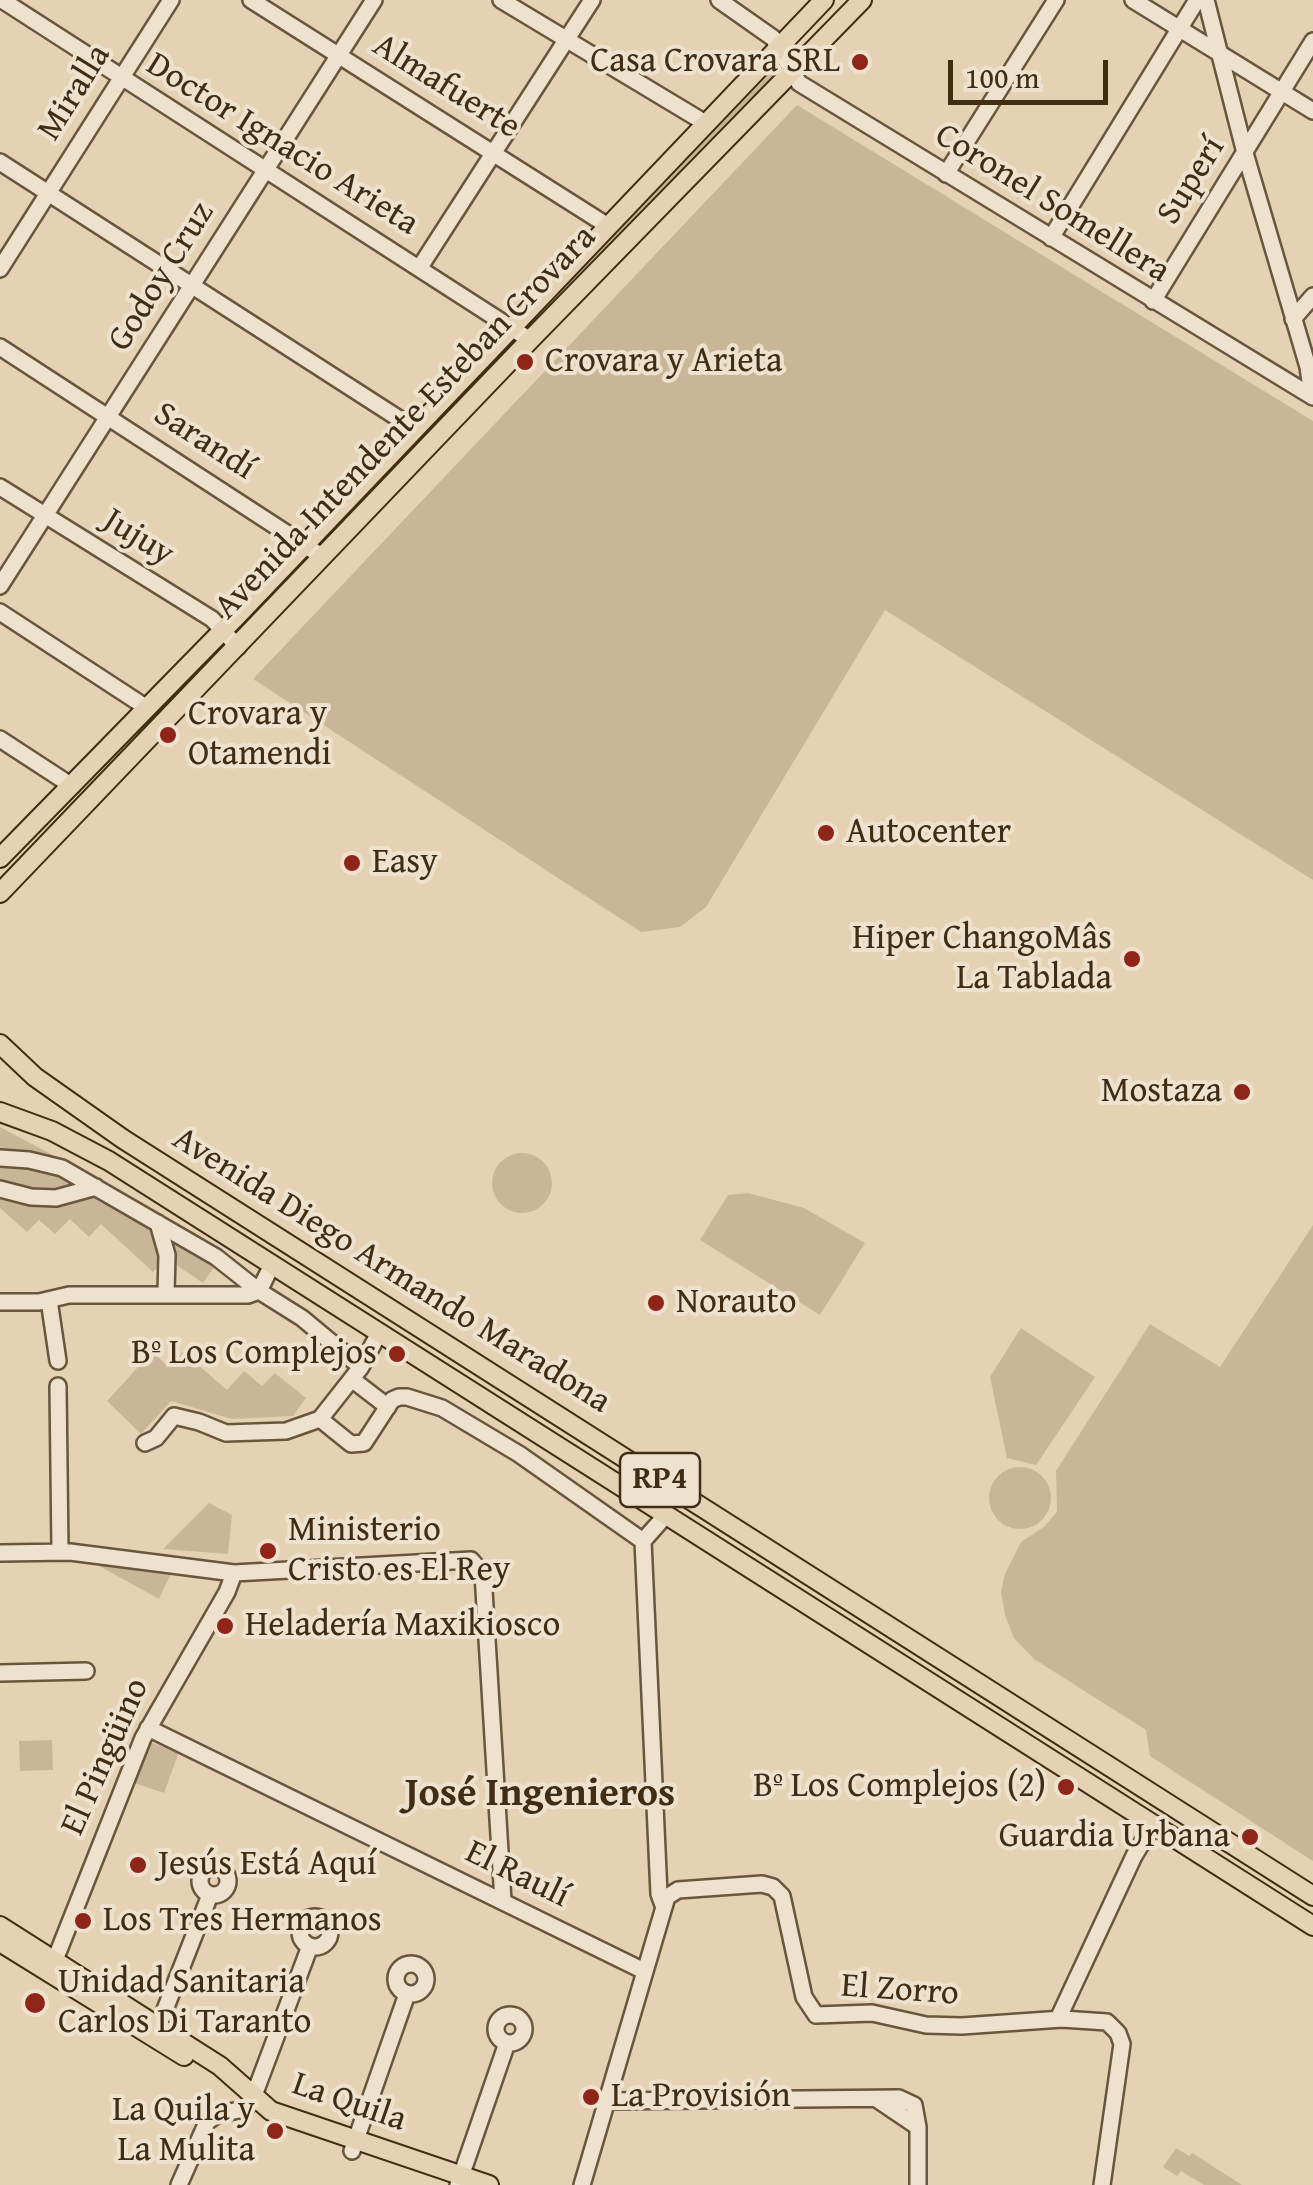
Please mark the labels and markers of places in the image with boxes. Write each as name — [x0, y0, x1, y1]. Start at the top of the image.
place label: Casa Crovara SRL — [590, 41, 840, 83]
marker: Casa Crovara SRL — [849, 51, 871, 73]
place label: Crovara y Arieta — [545, 341, 783, 383]
marker: Crovara y Arieta — [514, 351, 536, 373]
place label: Crovara y Otamendi — [188, 694, 331, 776]
marker: Crovara y Otamendi — [157, 724, 179, 746]
place label: Autocenter — [846, 812, 1011, 854]
marker: Autocenter — [815, 822, 837, 844]
place label: Easy — [372, 842, 438, 884]
marker: Easy — [341, 852, 363, 874]
place label: Hiper ChangoMâs La Tablada — [852, 918, 1112, 1000]
marker: Hiper ChangoMâs La Tablada — [1121, 948, 1143, 970]
place label: Mostaza — [1101, 1071, 1222, 1113]
marker: Mostaza — [1231, 1081, 1253, 1103]
place label: Norauto — [676, 1282, 797, 1324]
marker: Norauto — [645, 1292, 667, 1314]
place label: Bº Los Complejos — [131, 1333, 377, 1375]
marker: Bº Los Complejos — [386, 1343, 408, 1365]
place label: Ministerio Cristo es El Rey — [288, 1510, 510, 1592]
marker: Ministerio Cristo es El Rey — [257, 1540, 279, 1562]
place label: Heladería Maxikiosco — [245, 1605, 560, 1647]
marker: Heladería Maxikiosco — [214, 1615, 236, 1637]
place label: Bº Los Complejos (2) — [753, 1766, 1046, 1808]
marker: Bº Los Complejos (2) — [1055, 1776, 1077, 1798]
place label: Guardia Urbana — [999, 1816, 1230, 1858]
marker: Guardia Urbana — [1239, 1826, 1261, 1848]
place label: Jesús Está Aquí — [158, 1844, 376, 1886]
marker: Jesús Está Aquí — [127, 1854, 149, 1876]
place label: Los Tres Hermanos — [103, 1900, 382, 1942]
marker: Los Tres Hermanos — [72, 1910, 94, 1932]
place label: Unidad Sanitaria Carlos Di Taranto — [58, 1962, 311, 2044]
marker: Unidad Sanitaria Carlos Di Taranto — [22, 1990, 48, 2016]
place label: La Provisión — [611, 2076, 791, 2118]
marker: La Provisión — [580, 2086, 602, 2108]
place label: La Quila y La Mulita — [112, 2090, 255, 2172]
marker: La Quila y La Mulita — [264, 2120, 286, 2142]

